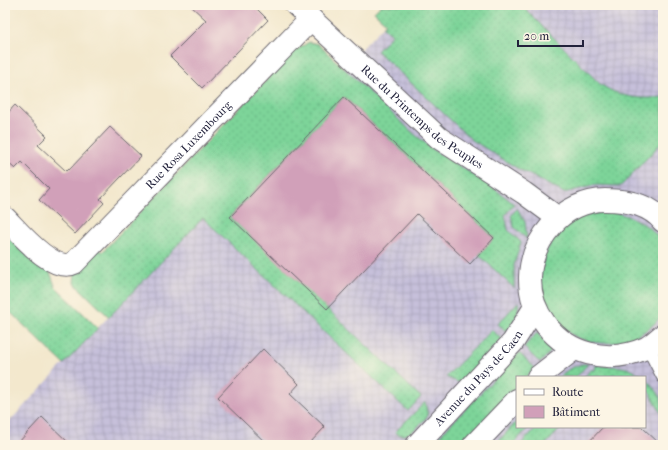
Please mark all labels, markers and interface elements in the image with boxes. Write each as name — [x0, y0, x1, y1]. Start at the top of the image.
scale bar — [518, 22, 583, 48]
text: 20 m — [524, 29, 549, 43]
street label: Rue du Printemps des Peuples — [358, 62, 486, 172]
street label: Rue Rosa Luxembourg — [143, 98, 235, 192]
street label: Avenue du Pays de Caen — [431, 328, 526, 430]
legend — [516, 376, 646, 428]
text: Route — [552, 385, 584, 399]
text: Bâtiment — [552, 405, 601, 419]

